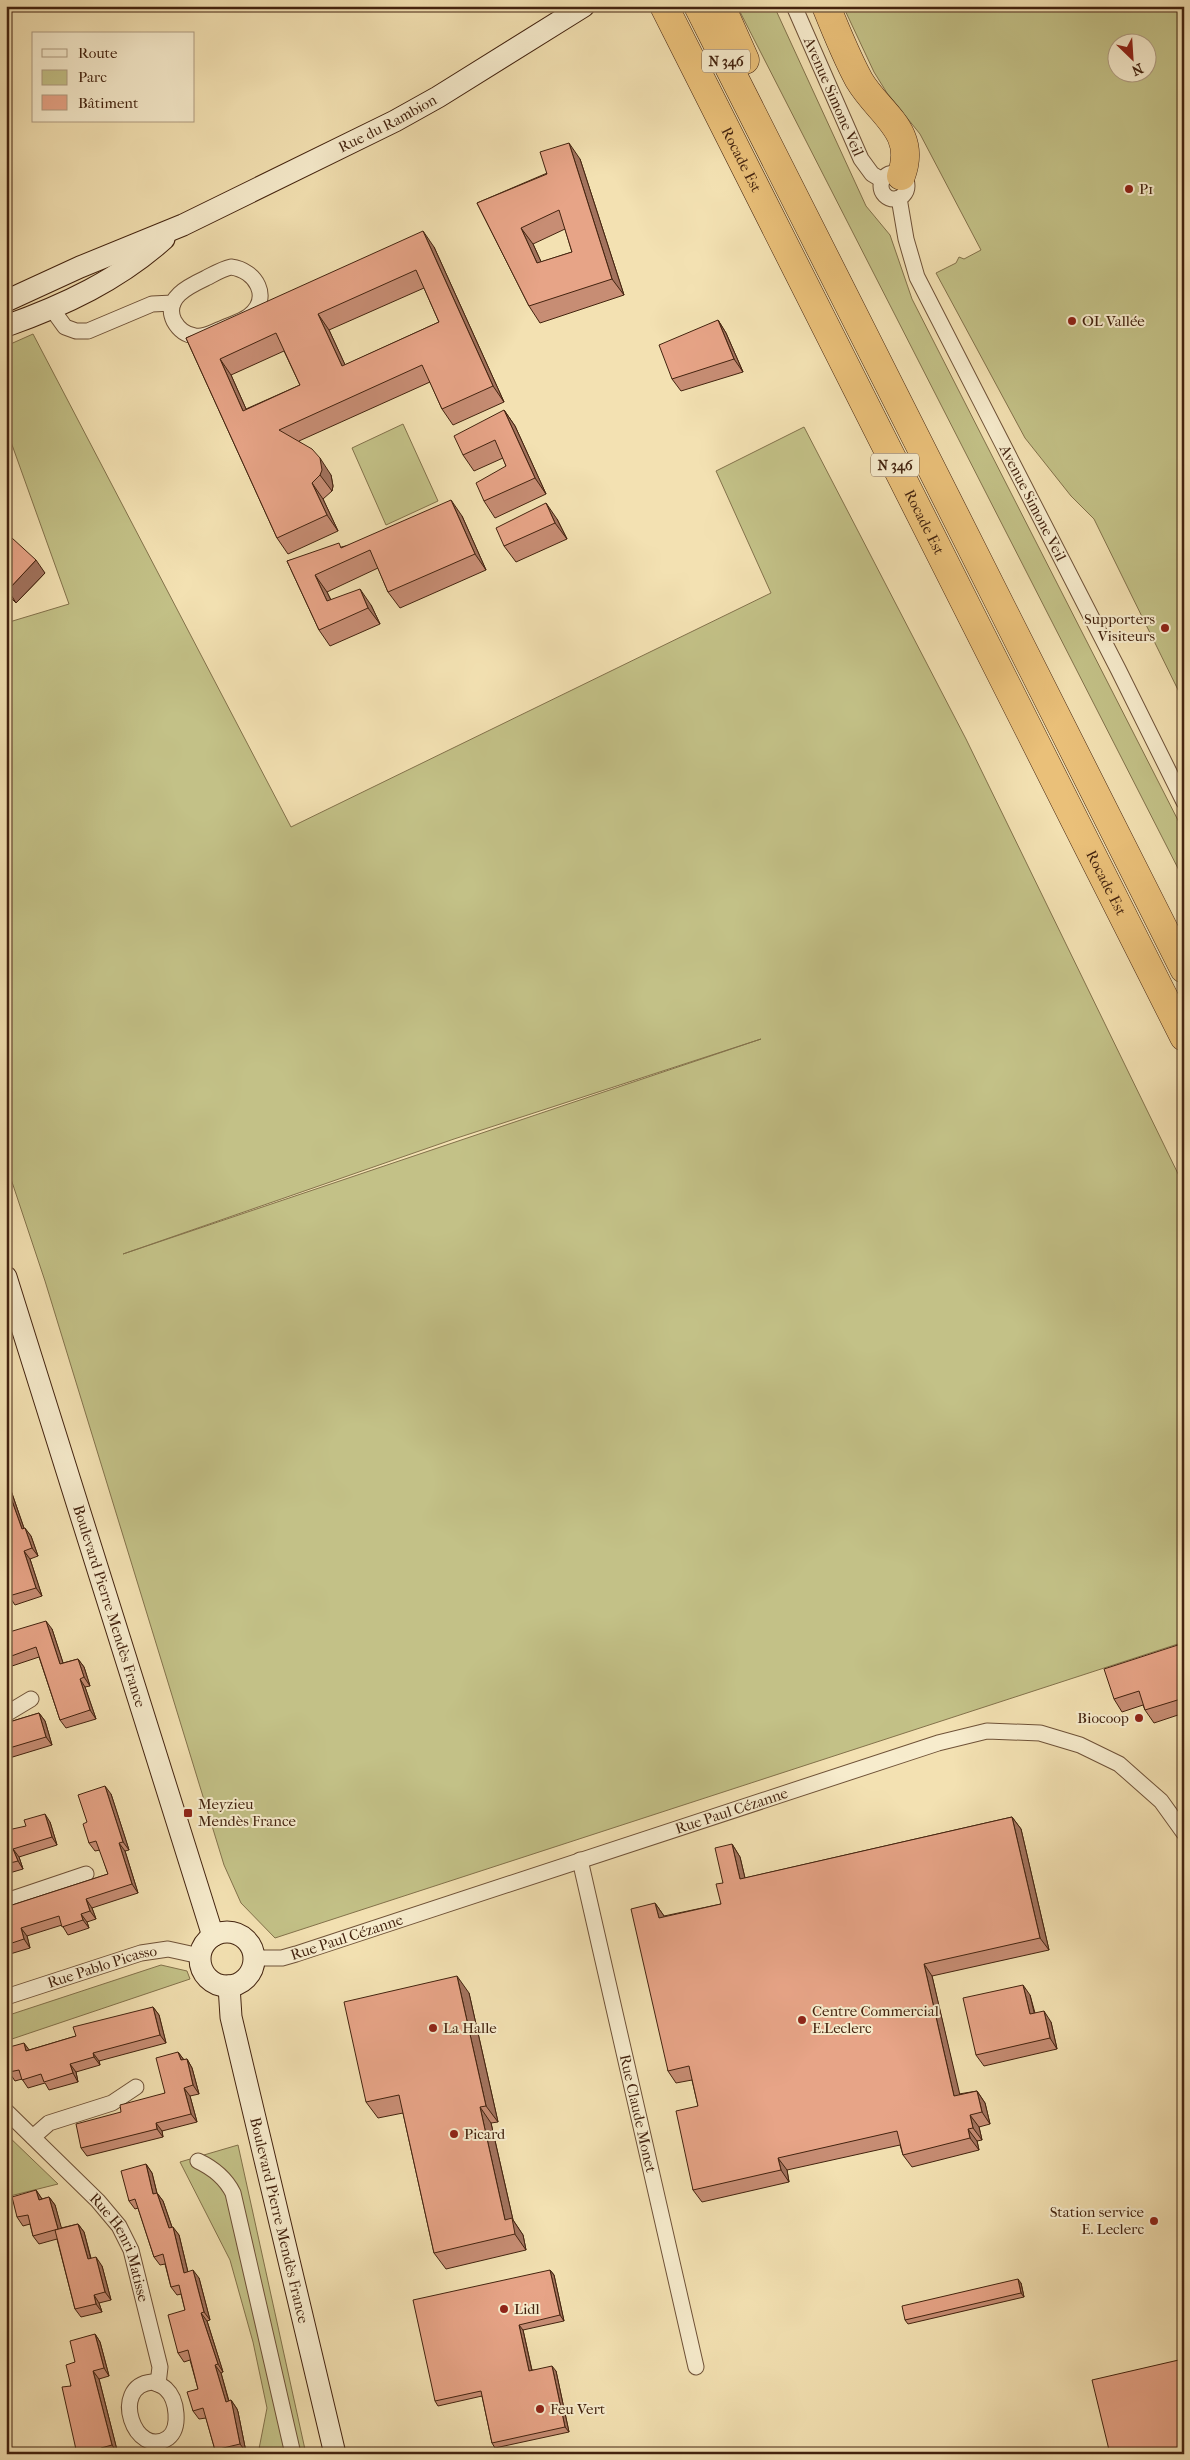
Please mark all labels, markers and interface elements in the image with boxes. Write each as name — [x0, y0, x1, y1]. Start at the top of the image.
legend — [32, 32, 195, 122]
north arrow — [1108, 32, 1158, 82]
street label: Avenue Simone Veil — [799, 34, 868, 159]
text: Route — [78, 44, 118, 62]
road number: N 346 — [702, 49, 750, 72]
text: N — [1129, 59, 1146, 79]
text: Parc — [78, 68, 107, 86]
street label: Rue du Rambion — [335, 90, 440, 156]
text: Bâtiment — [78, 94, 139, 112]
street label: Rocade Est — [717, 124, 766, 196]
place label: P1 — [1139, 180, 1153, 198]
marker: P1 — [1123, 183, 1135, 195]
place label: OL Vallée — [1082, 312, 1145, 330]
marker: OL Vallée — [1066, 315, 1078, 327]
street label: Avenue Simone Veil — [995, 441, 1070, 564]
road number: N 346 — [871, 454, 919, 476]
street label: Rocade Est — [900, 486, 949, 558]
place label: Supporters Visiteurs — [1084, 610, 1155, 645]
marker: Supporters Visiteurs — [1159, 622, 1171, 634]
street label: Rocade Est — [1082, 847, 1130, 919]
street label: Boulevard Pierre Mendès France — [69, 1503, 150, 1710]
place label: Biocoop — [1077, 1709, 1129, 1727]
marker: Biocoop — [1133, 1712, 1145, 1724]
street label: Rue Paul Cézanne — [673, 1784, 791, 1838]
place label: Meyzieu Mendès France — [198, 1795, 297, 1830]
marker: Meyzieu Mendès France — [182, 1807, 194, 1819]
street label: Rue Paul Cézanne — [288, 1910, 406, 1964]
street label: Rue Pablo Picasso — [45, 1942, 158, 1992]
place label: Centre Commercial E.Leclerc — [812, 2002, 939, 2037]
marker: Centre Commercial E.Leclerc — [796, 2014, 808, 2026]
place label: La Halle — [443, 2019, 497, 2037]
marker: La Halle — [427, 2022, 439, 2034]
street label: Rue Claude Monet — [616, 2053, 660, 2175]
street label: Boulevard Pierre Mendès France — [246, 2115, 313, 2326]
place label: Picard — [464, 2125, 506, 2143]
marker: Picard — [448, 2128, 460, 2140]
street label: Rue Henri Matisse — [86, 2189, 153, 2304]
place label: Station service E. Leclerc — [1050, 2203, 1145, 2238]
marker: Station service E. Leclerc — [1148, 2215, 1160, 2227]
place label: Lidl — [514, 2300, 540, 2318]
marker: Lidl — [498, 2303, 510, 2315]
place label: Feu Vert — [550, 2400, 606, 2418]
marker: Feu Vert — [534, 2403, 546, 2415]

